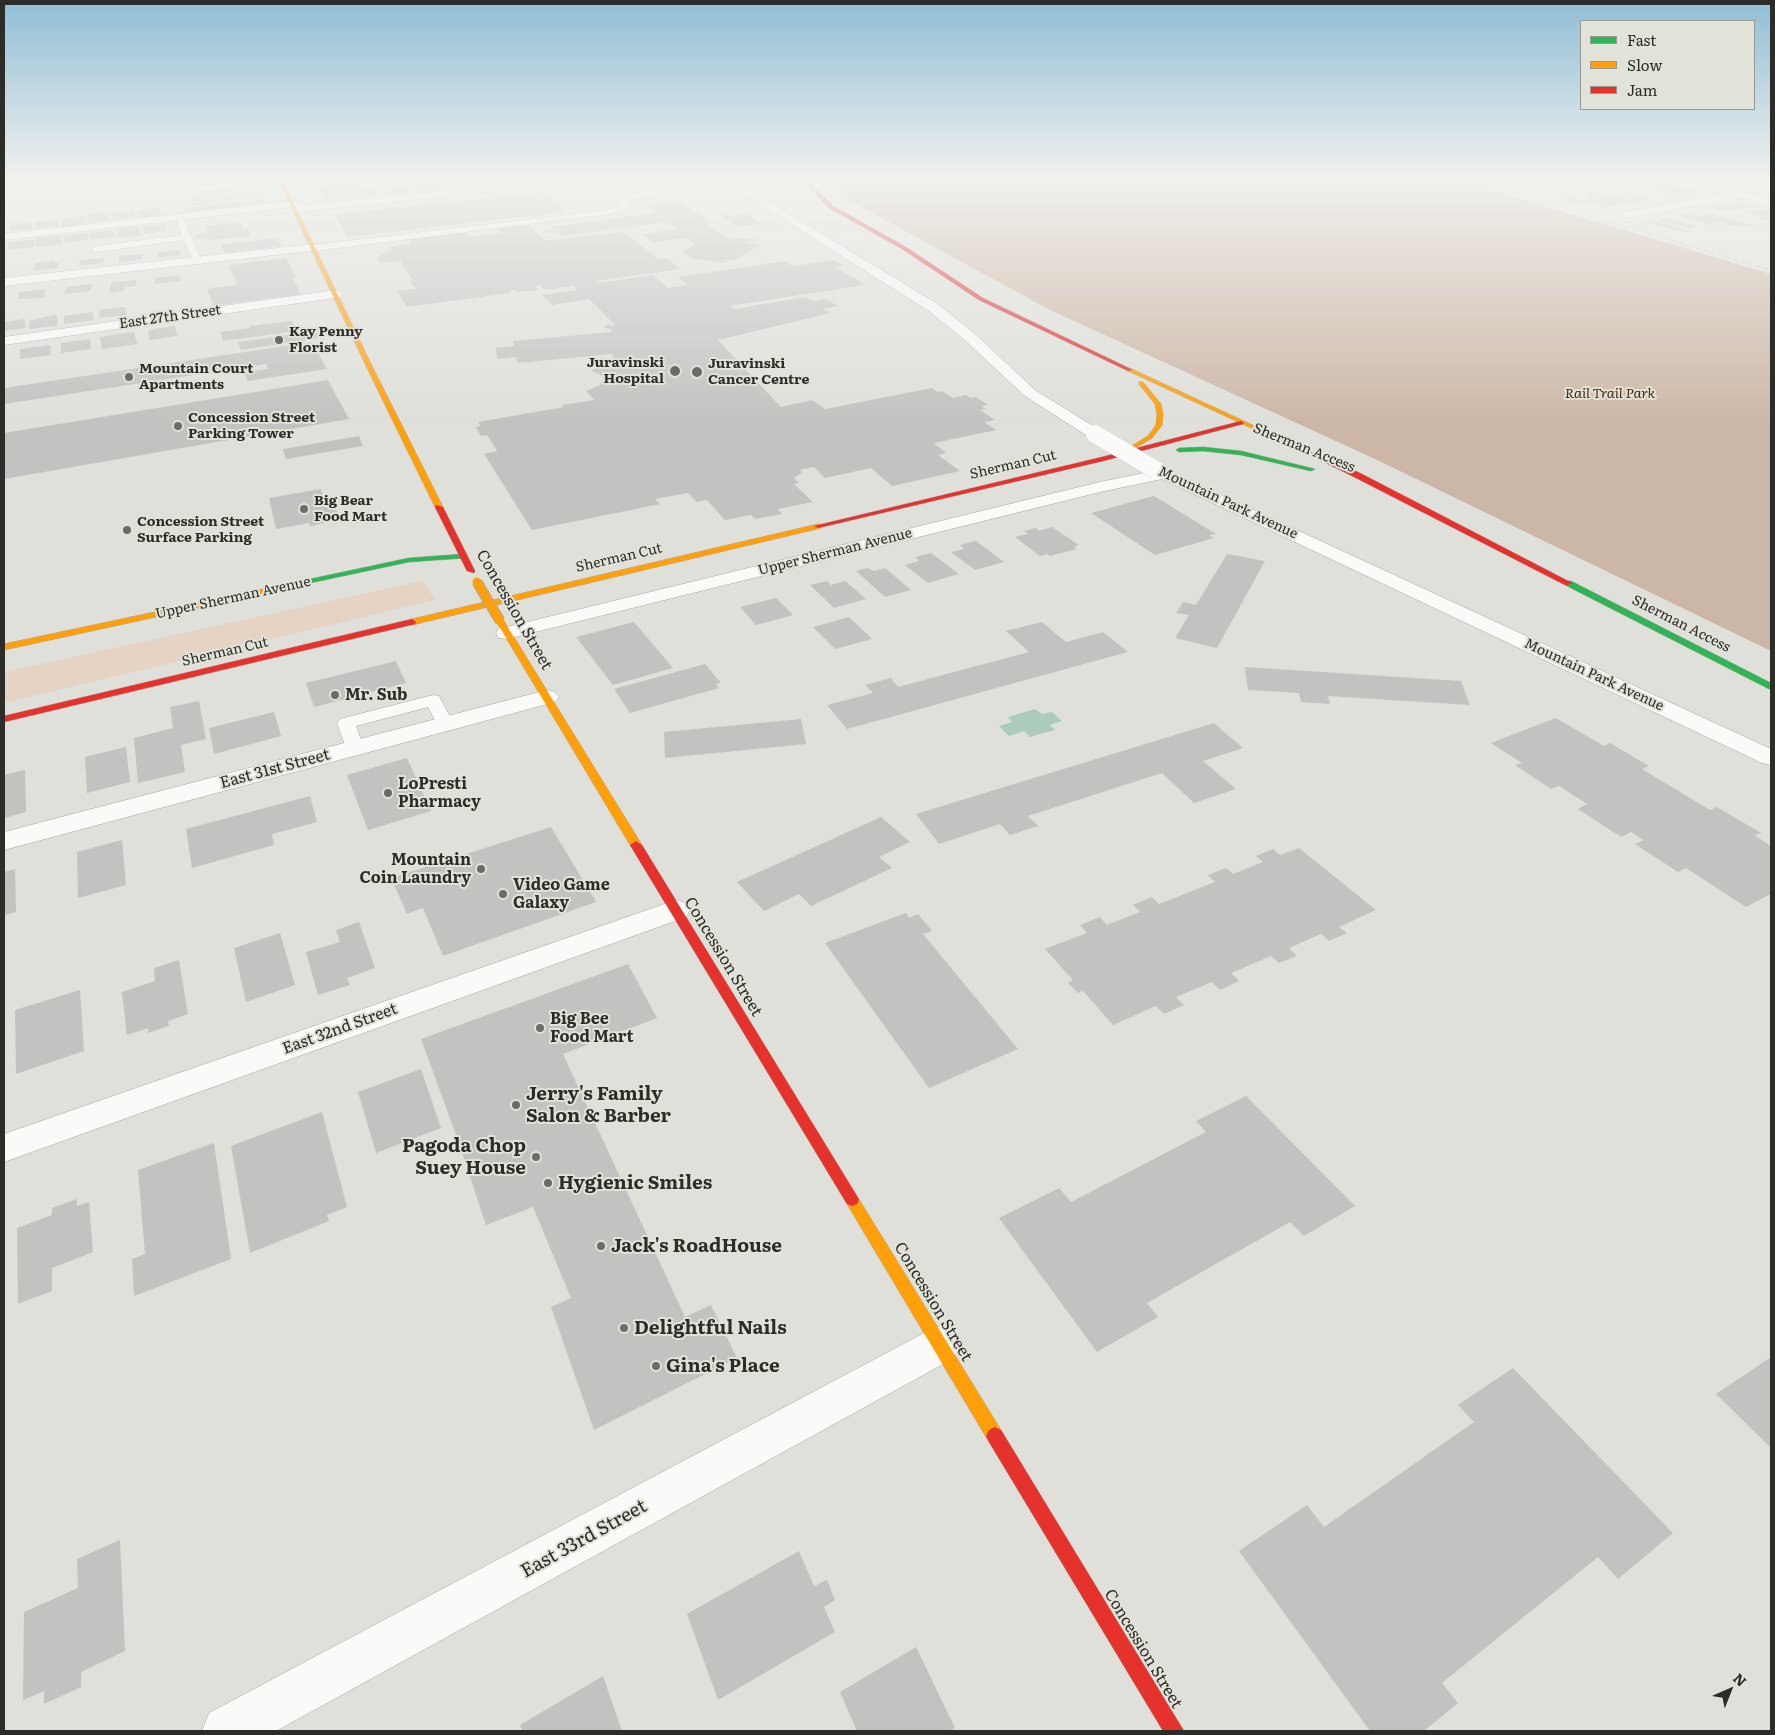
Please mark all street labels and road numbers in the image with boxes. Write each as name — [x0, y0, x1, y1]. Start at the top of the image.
street label: East 27th Street — [118, 302, 222, 332]
street label: Sherman Access — [1251, 420, 1357, 476]
street label: Sherman Cut — [968, 447, 1058, 483]
street label: Mountain Park Avenue — [1156, 463, 1300, 543]
street label: Upper Sherman Avenue — [756, 525, 914, 579]
street label: Sherman Cut — [574, 540, 664, 576]
street label: Concession Street — [472, 547, 556, 673]
street label: Upper Sherman Avenue — [154, 573, 312, 623]
street label: Sherman Access — [1629, 592, 1733, 656]
street label: Sherman Cut — [180, 634, 270, 670]
street label: Mountain Park Avenue — [1522, 635, 1666, 715]
street label: East 31st Street — [218, 745, 332, 793]
street label: Concession Street — [680, 894, 766, 1020]
street label: East 32nd Street — [280, 999, 400, 1059]
street label: Concession Street — [890, 1239, 976, 1365]
street label: East 33rd Street — [517, 1495, 651, 1583]
street label: Concession Street — [1100, 1586, 1186, 1712]

